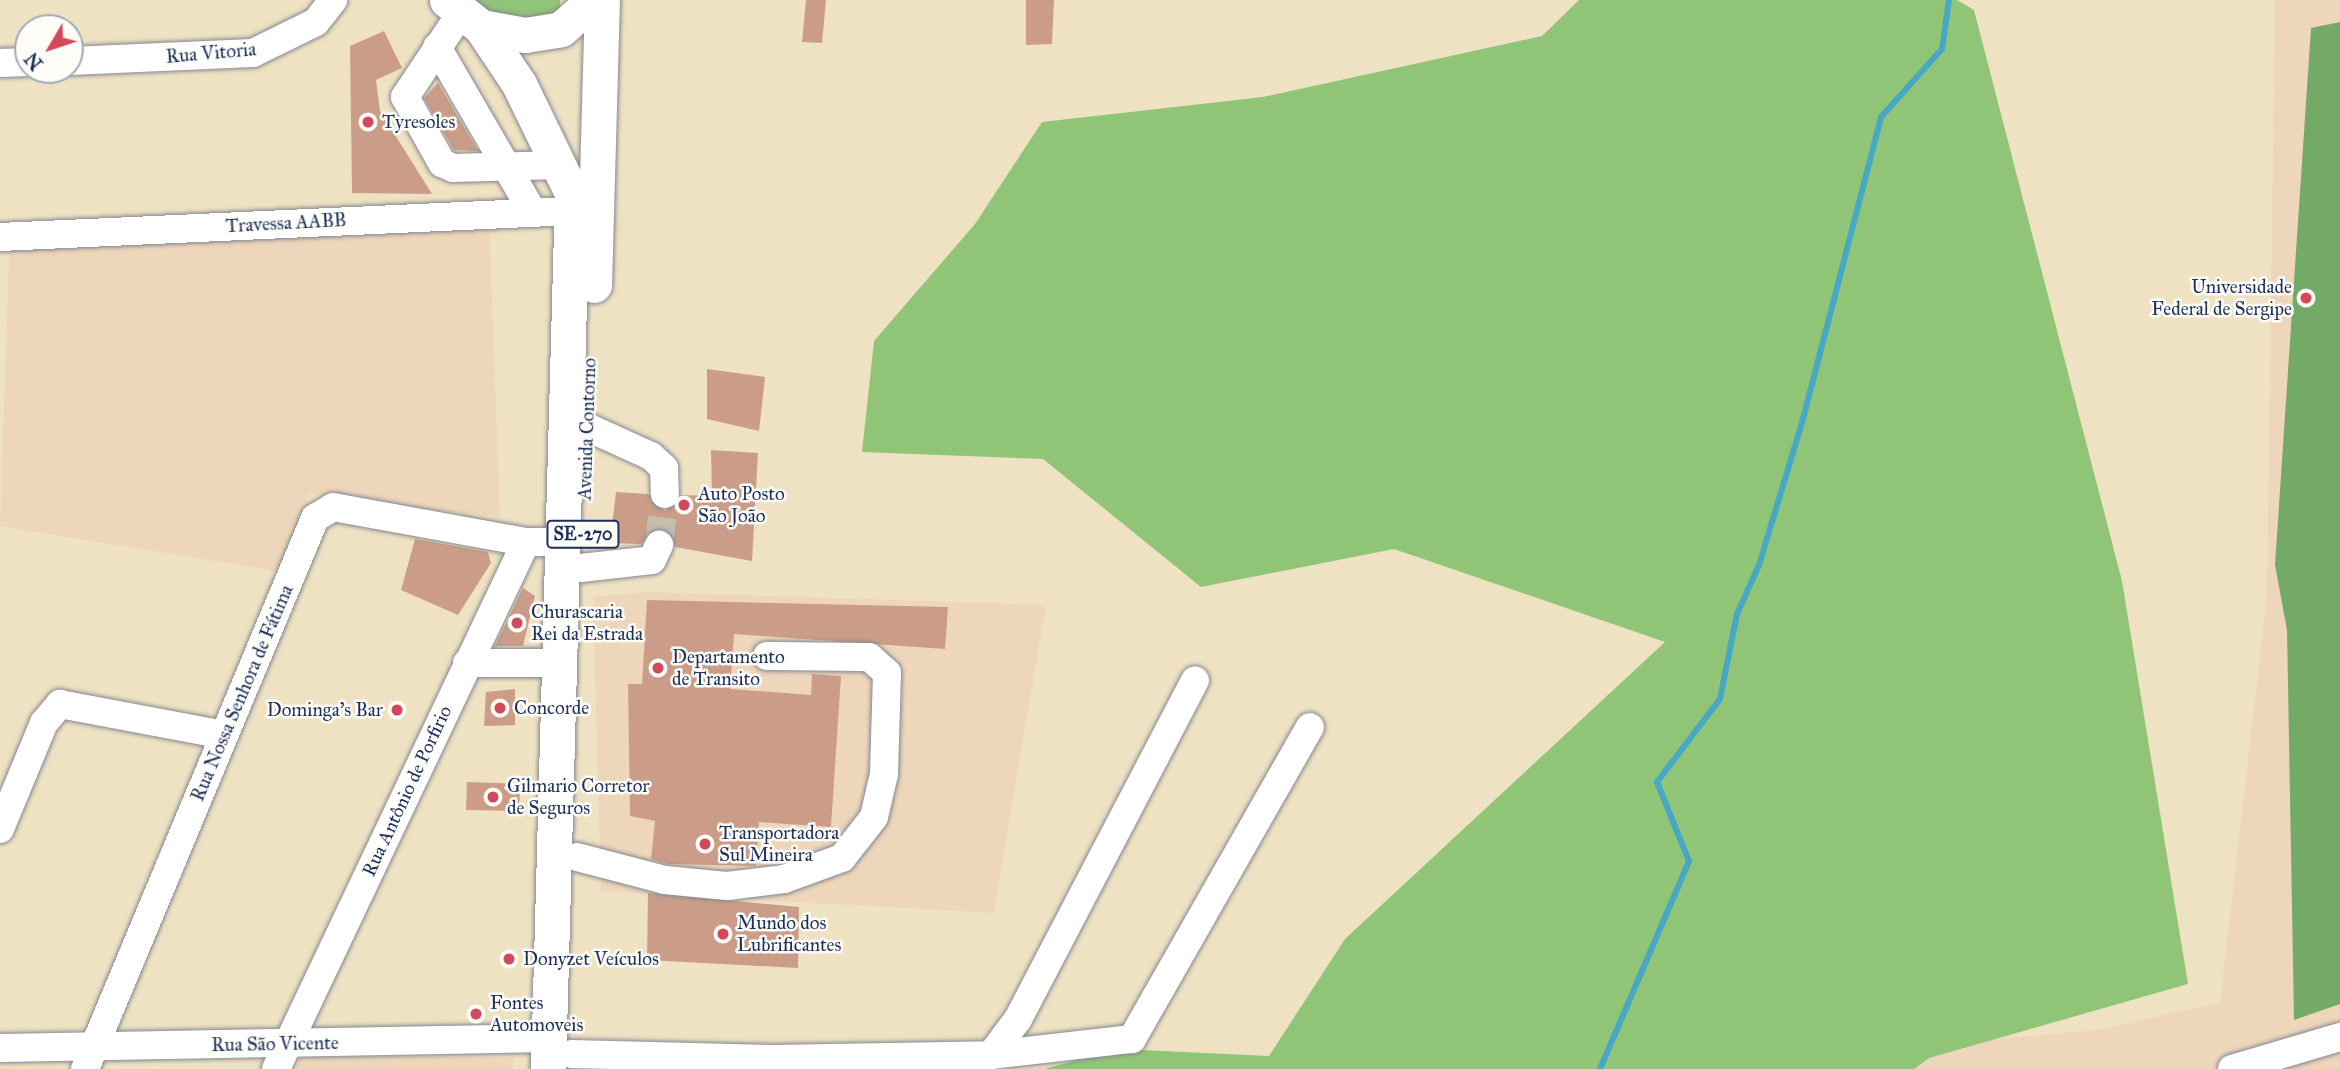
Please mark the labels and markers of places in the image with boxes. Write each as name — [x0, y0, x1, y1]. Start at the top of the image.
place label: Tyresoles — [382, 111, 455, 133]
marker: Tyresoles — [360, 114, 376, 130]
place label: Universidade Federal de Sergipe — [2151, 276, 2292, 320]
marker: Universidade Federal de Sergipe — [2298, 290, 2314, 306]
place label: Auto Posto São João — [698, 483, 785, 527]
marker: Auto Posto São João — [676, 497, 692, 513]
place label: Churascaria Rei da Estrada — [531, 601, 643, 645]
marker: Churascaria Rei da Estrada — [509, 615, 525, 631]
place label: Departamento de Transito — [672, 646, 785, 690]
marker: Departamento de Transito — [650, 660, 666, 676]
place label: Concorde — [514, 697, 589, 719]
place label: Dominga's Bar — [267, 699, 383, 721]
marker: Concorde — [492, 700, 508, 716]
marker: Dominga's Bar — [389, 702, 405, 718]
place label: Gilmario Corretor de Seguros — [507, 775, 649, 819]
marker: Gilmario Corretor de Seguros — [485, 789, 501, 805]
place label: Transportadora Sul Mineira — [719, 822, 839, 866]
marker: Transportadora Sul Mineira — [697, 836, 713, 852]
place label: Mundo dos Lubrificantes — [737, 912, 841, 956]
marker: Mundo dos Lubrificantes — [715, 926, 731, 942]
place label: Donyzet Veículos — [523, 948, 659, 970]
marker: Donyzet Veículos — [501, 951, 517, 967]
place label: Fontes Automoveis — [490, 992, 584, 1036]
marker: Fontes Automoveis — [468, 1006, 484, 1022]

